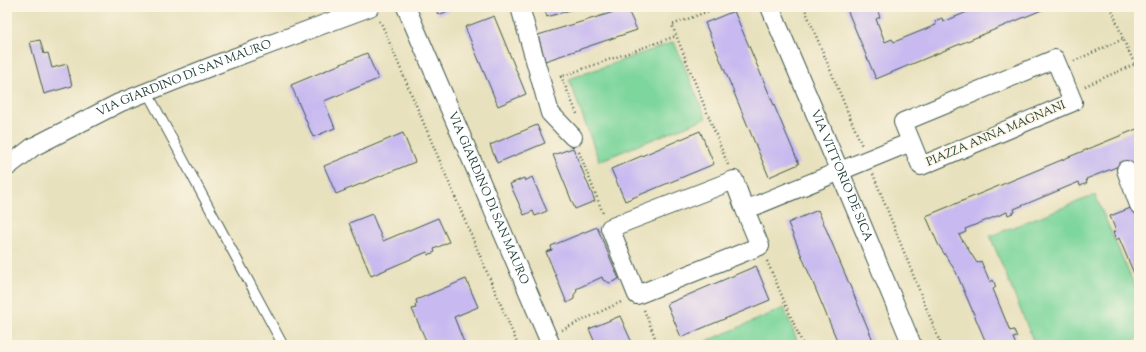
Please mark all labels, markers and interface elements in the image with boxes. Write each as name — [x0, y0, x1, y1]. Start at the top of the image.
street label: VIA GIARDINO DI SAN MAURO — [94, 35, 274, 122]
street label: PIAZZA ANNA MAGNANI — [923, 96, 1069, 172]
street label: VIA VITTORIO DE SICA — [806, 107, 877, 244]
street label: VIA GIARDINO DI SAN MAURO — [443, 109, 533, 288]

